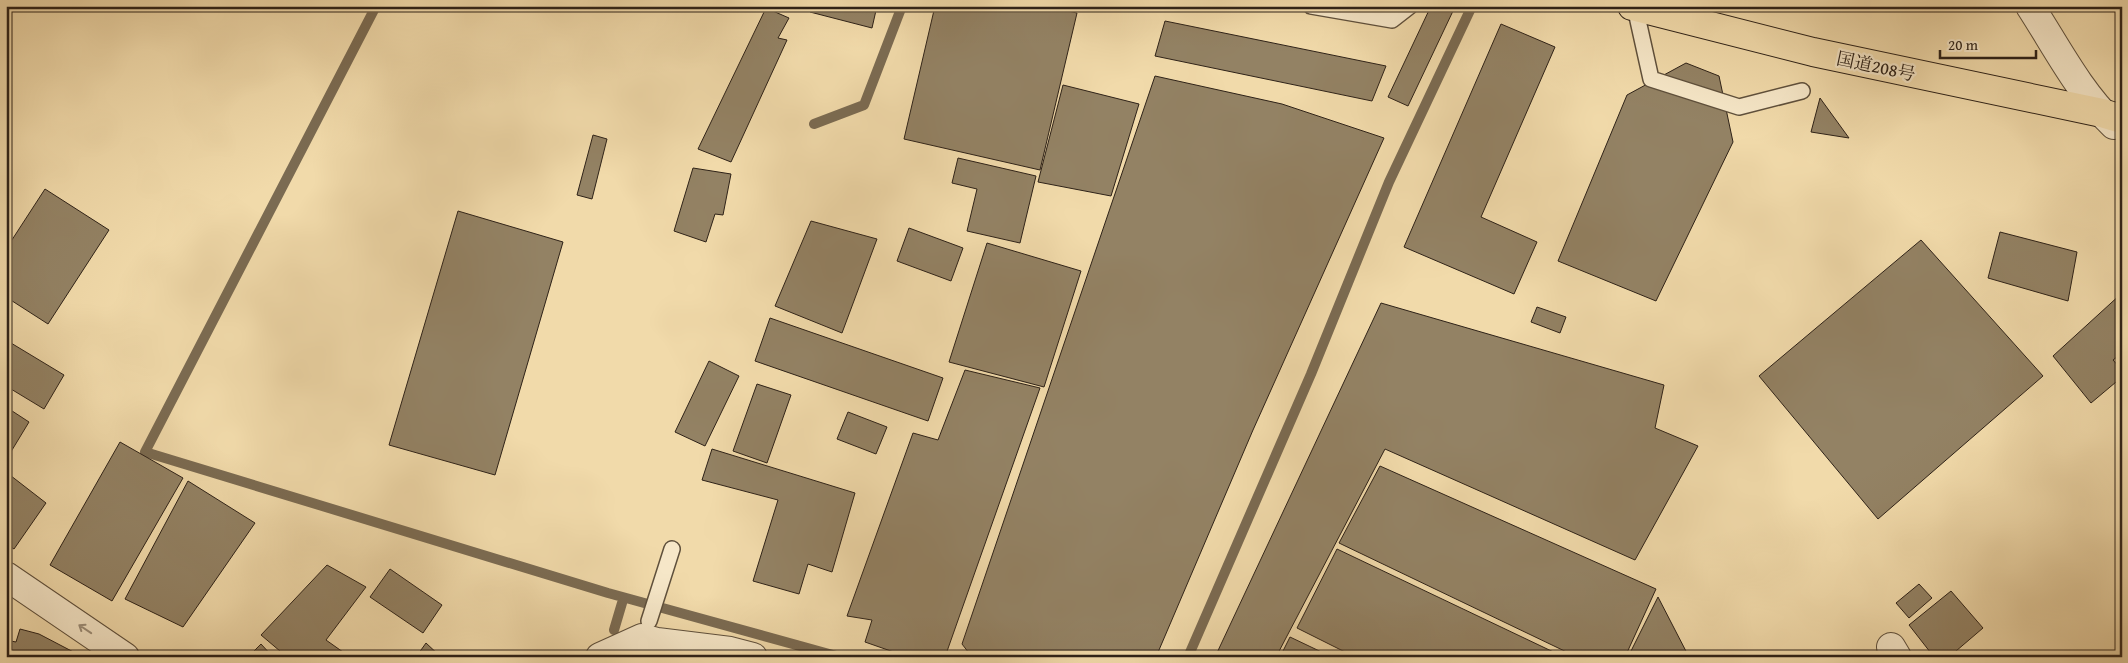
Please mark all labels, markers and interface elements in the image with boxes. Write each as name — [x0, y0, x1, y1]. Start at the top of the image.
scale bar — [1940, 28, 2037, 60]
text: 20 m — [1948, 34, 1979, 55]
street label: 国道208号 — [1834, 44, 1918, 88]
one-way arrow — [78, 624, 92, 634]

